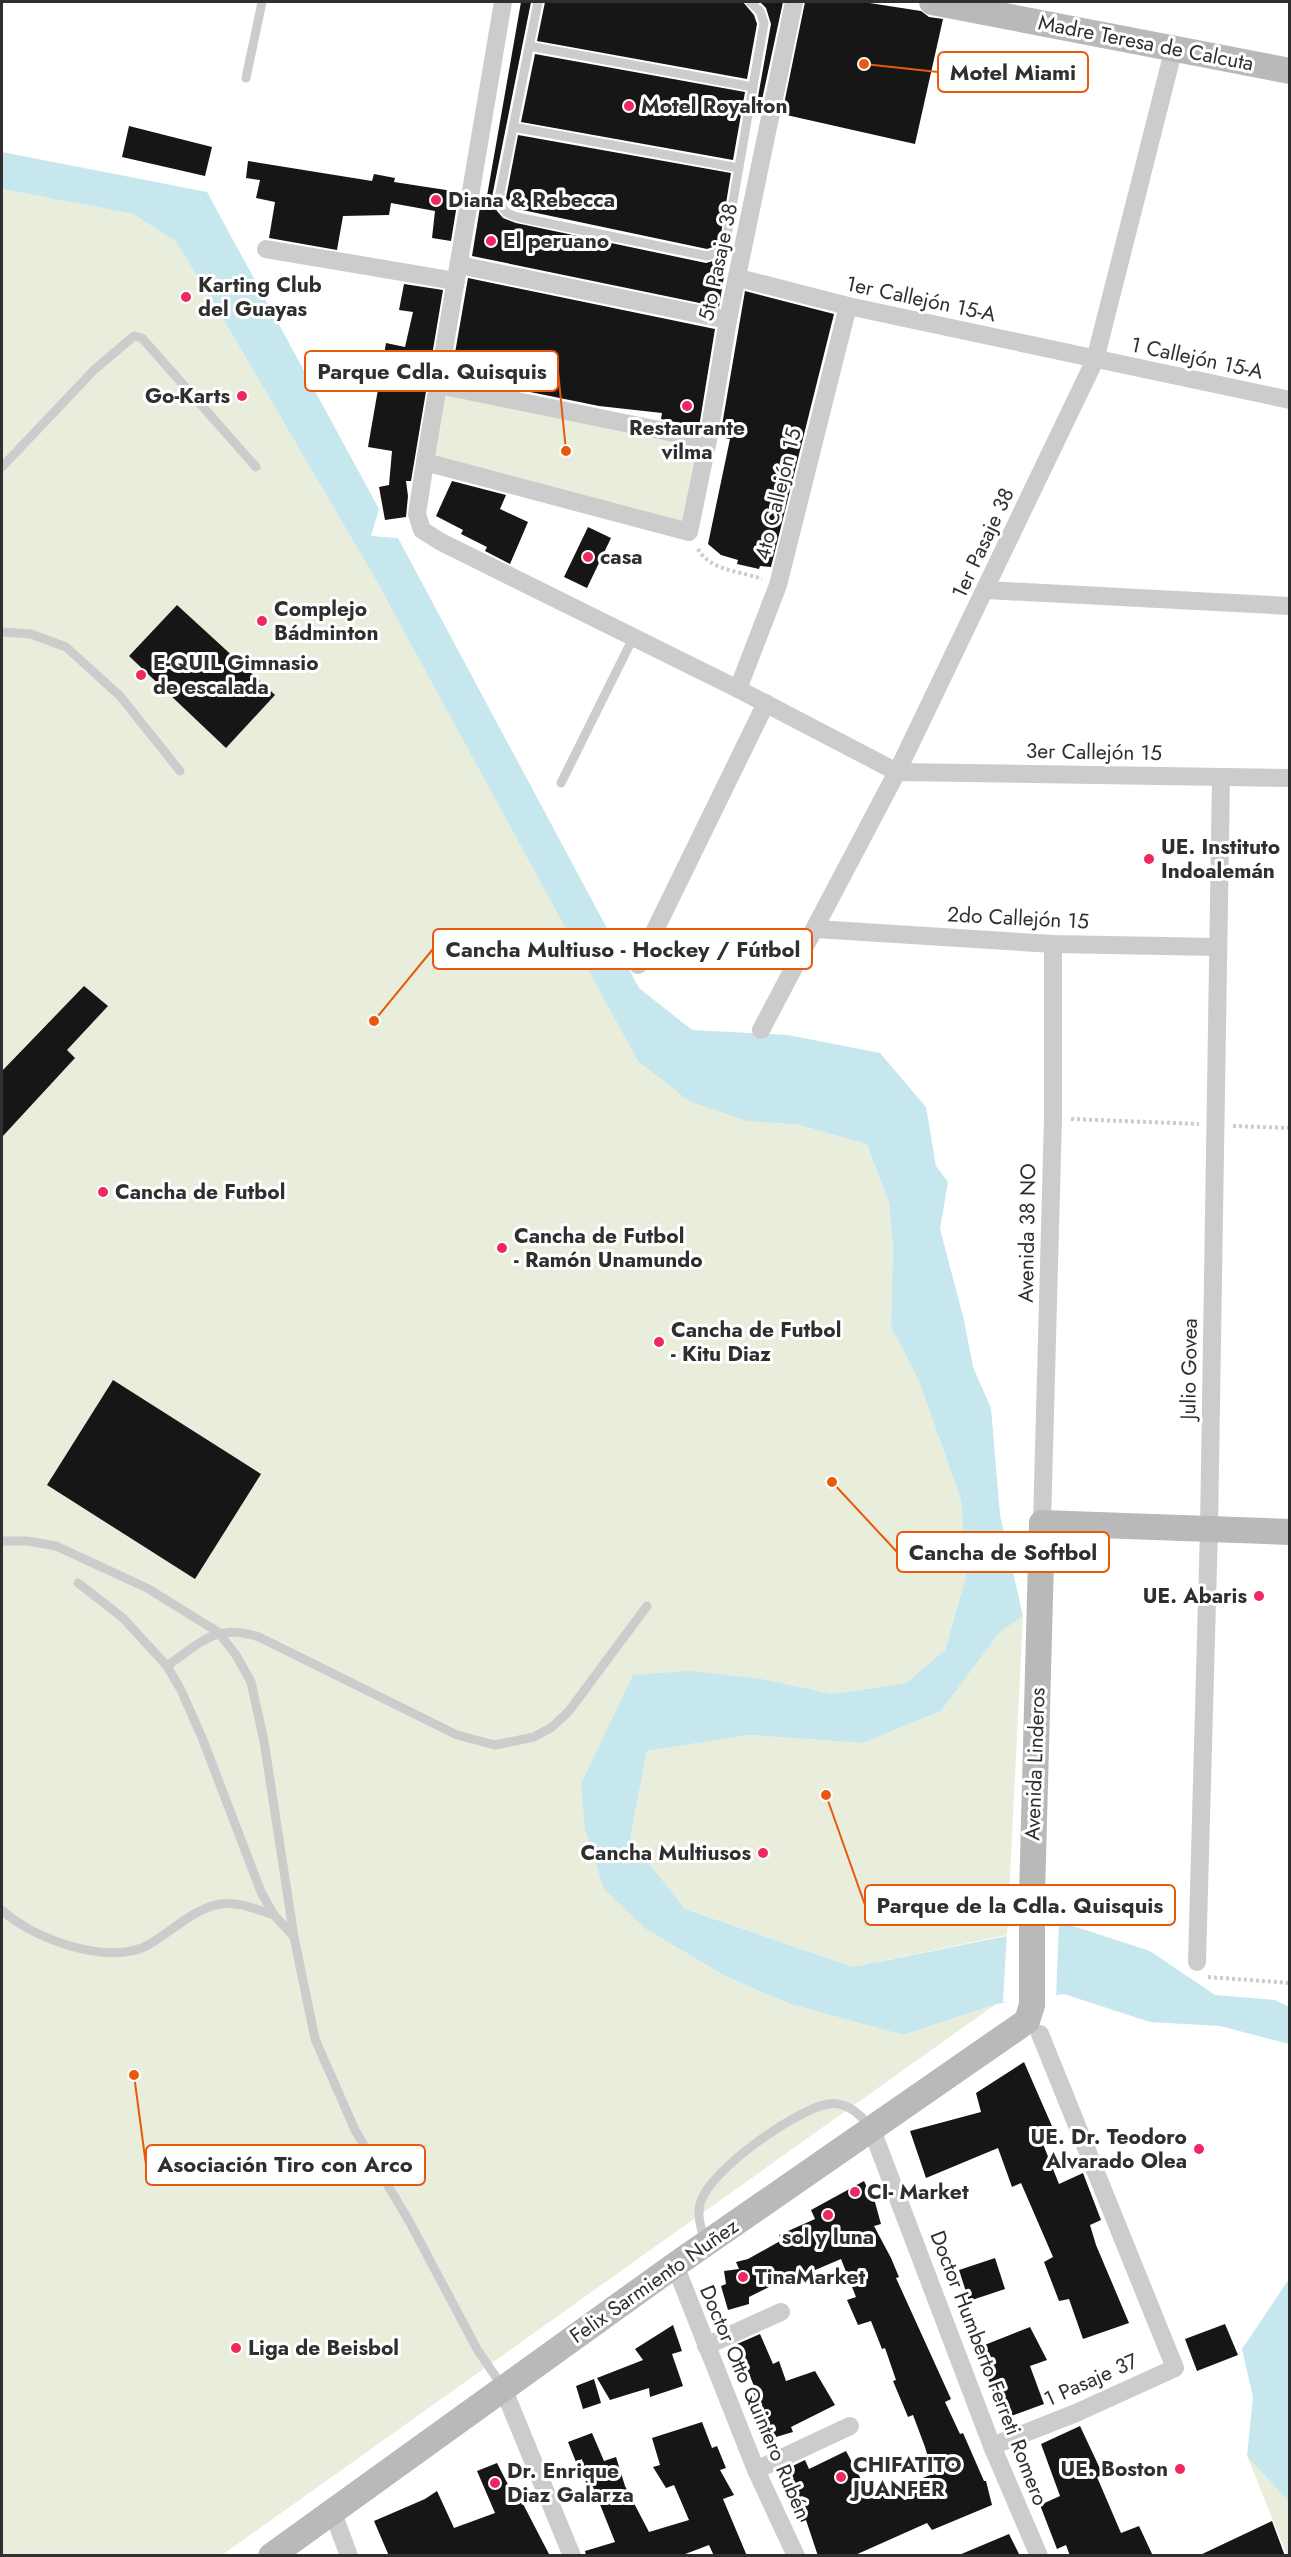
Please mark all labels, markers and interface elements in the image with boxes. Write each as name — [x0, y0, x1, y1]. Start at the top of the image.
street label: Madre Teresa de Calcuta — [1036, 7, 1256, 79]
callout: Motel Miami — [938, 52, 1088, 92]
text: Motel Miami — [950, 56, 1076, 88]
place label: Motel Royalton — [641, 91, 788, 121]
marker: Motel Royalton — [622, 99, 636, 113]
place label: Diana & Rebecca — [448, 185, 615, 215]
marker: Diana & Rebecca — [429, 193, 443, 207]
street label: 5to Pasaje 38 — [691, 200, 745, 324]
place label: El peruano — [503, 226, 609, 256]
marker: El peruano — [484, 234, 498, 248]
street label: 1er Callejón 15-A — [843, 268, 999, 330]
place label: Karting Club del Guayas — [198, 270, 322, 324]
marker: Karting Club del Guayas — [179, 290, 193, 304]
street label: 1 Callejón 15-A — [1128, 329, 1266, 387]
callout: Parque Cdla. Quisquis — [305, 351, 558, 391]
text: Parque Cdla. Quisquis — [317, 355, 547, 387]
place label: Go-Karts — [145, 381, 230, 411]
marker: Go-Karts — [235, 389, 249, 403]
marker: Restaurante vilma — [680, 399, 694, 413]
place label: Restaurante vilma — [629, 413, 745, 467]
street label: 4to Callejón 15 — [747, 425, 809, 563]
street label: 1er Pasaje 38 — [944, 483, 1022, 603]
place label: casa — [600, 542, 643, 572]
marker: casa — [581, 550, 595, 564]
place label: Complejo Bádminton — [274, 594, 379, 648]
marker: Complejo Bádminton — [255, 614, 269, 628]
place label: E-QUIL Gimnasio de escalada — [153, 648, 319, 702]
marker: E-QUIL Gimnasio de escalada — [134, 668, 148, 682]
street label: 3er Callejón 15 — [1026, 736, 1162, 768]
place label: UE. Instituto Indoalemán — [1161, 832, 1280, 886]
marker: UE. Instituto Indoalemán — [1142, 852, 1156, 866]
street label: 2do Callejón 15 — [946, 899, 1090, 937]
callout: Cancha Multiuso - Hockey / Fútbol — [433, 929, 812, 969]
text: Cancha Multiuso - Hockey / Fútbol — [446, 933, 800, 965]
street label: Avenida 38 NO — [1011, 1163, 1043, 1303]
place label: Cancha de Futbol — [115, 1177, 285, 1207]
marker: Cancha de Futbol — [96, 1185, 110, 1199]
place label: Cancha de Futbol - Ramón Unamundo — [514, 1221, 703, 1275]
marker: Cancha de Futbol - Ramón Unamundo — [495, 1241, 509, 1255]
place label: Cancha de Futbol - Kitu Diaz — [671, 1315, 841, 1369]
street label: Julio Govea — [1173, 1318, 1205, 1423]
marker: Cancha de Futbol - Kitu Diaz — [652, 1335, 666, 1349]
callout: Cancha de Softbol — [897, 1532, 1109, 1572]
text: Cancha de Softbol — [909, 1536, 1097, 1568]
place label: UE. Abaris — [1143, 1581, 1247, 1611]
marker: UE. Abaris — [1252, 1589, 1266, 1603]
street label: Avenida Linderos — [1017, 1687, 1053, 1841]
place label: Cancha Multiusos — [580, 1838, 751, 1868]
marker: Cancha Multiusos — [756, 1846, 770, 1860]
callout: Parque de la Cdla. Quisquis — [865, 1885, 1175, 1925]
text: Parque de la Cdla. Quisquis — [877, 1889, 1163, 1921]
place label: UE. Dr. Teodoro Alvarado Olea — [1031, 2122, 1187, 2176]
marker: UE. Dr. Teodoro Alvarado Olea — [1192, 2142, 1206, 2156]
callout: Asociación Tiro con Arco — [146, 2145, 425, 2185]
text: Asociación Tiro con Arco — [156, 2148, 413, 2180]
place label: CI- Market — [867, 2177, 969, 2207]
marker: CI- Market — [848, 2185, 862, 2199]
marker: sol y luna — [821, 2208, 835, 2222]
street label: Felix Sarmiento Nuñez — [564, 2211, 745, 2351]
place label: sol y luna — [782, 2222, 874, 2252]
street label: Doctor Humberto Ferreti Romero — [923, 2226, 1055, 2510]
place label: TinaMarket — [755, 2262, 865, 2292]
marker: TinaMarket — [736, 2270, 750, 2284]
street label: Doctor Otto Quintero Rubén — [692, 2280, 818, 2524]
place label: Liga de Beisbol — [248, 2333, 399, 2363]
marker: Liga de Beisbol — [229, 2341, 243, 2355]
street label: 1 Pasaje 37 — [1039, 2346, 1143, 2414]
place label: CHIFATITO JUANFER — [849, 2450, 962, 2504]
place label: UE. Boston — [1061, 2454, 1168, 2484]
place label: Dr. Enrique Diaz Galarza — [507, 2456, 634, 2510]
marker: UE. Boston — [1173, 2462, 1187, 2476]
marker: CHIFATITO JUANFER — [834, 2470, 848, 2484]
marker: Dr. Enrique Diaz Galarza — [488, 2476, 502, 2490]

